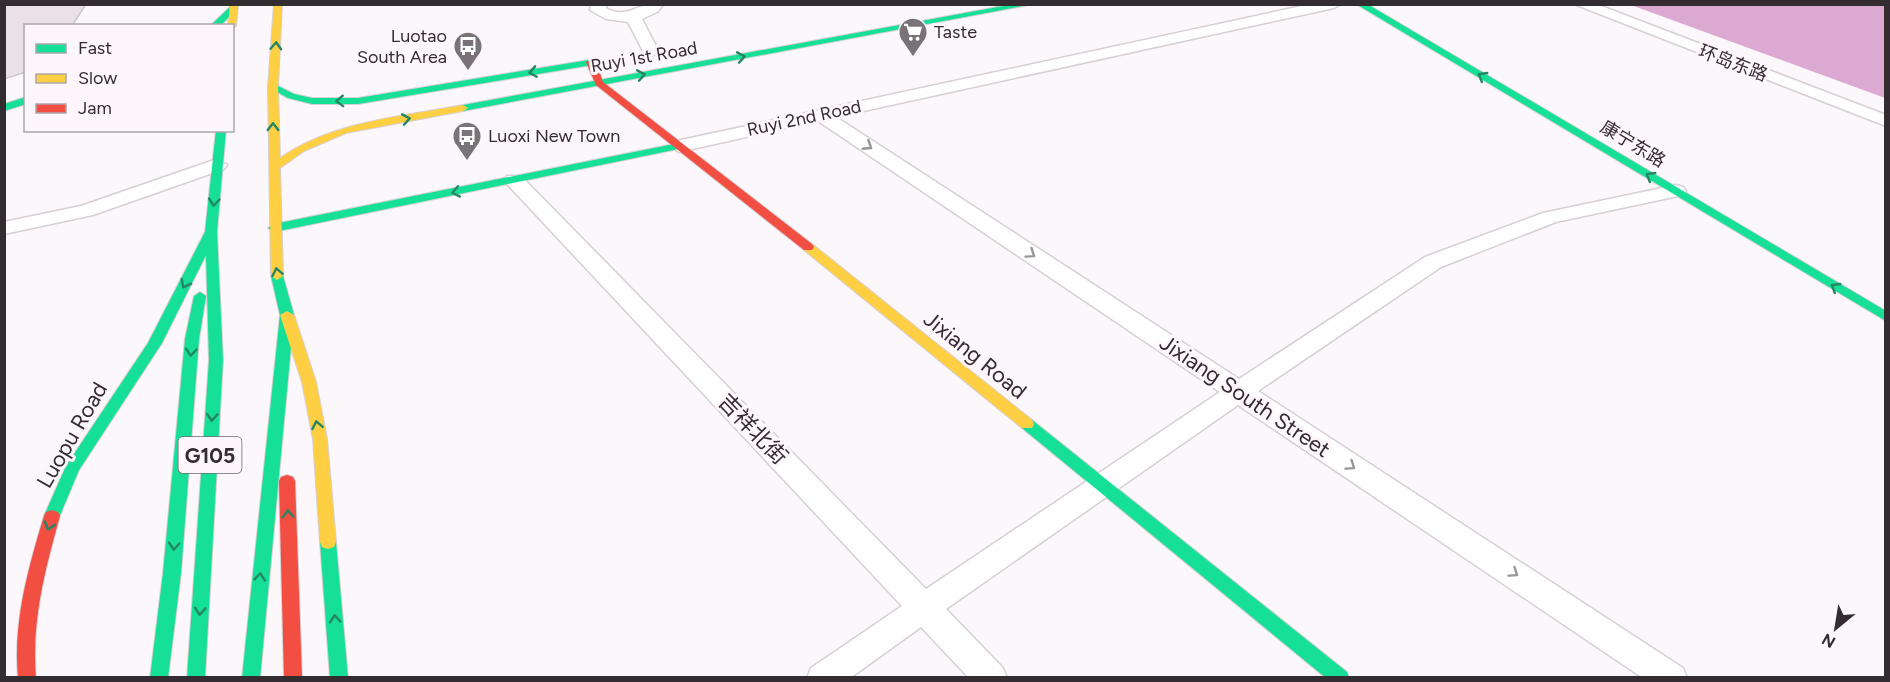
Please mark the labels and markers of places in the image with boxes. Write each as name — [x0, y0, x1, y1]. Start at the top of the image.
supermarket icon: Taste — [897, 16, 929, 58]
place label: Taste — [934, 21, 977, 43]
place label: Luotao South Area — [357, 25, 447, 68]
bus stop icon: Luotao South Area — [452, 30, 484, 72]
bus stop icon: Luoxi New Town — [451, 120, 483, 162]
place label: Luoxi New Town — [488, 125, 620, 147]

